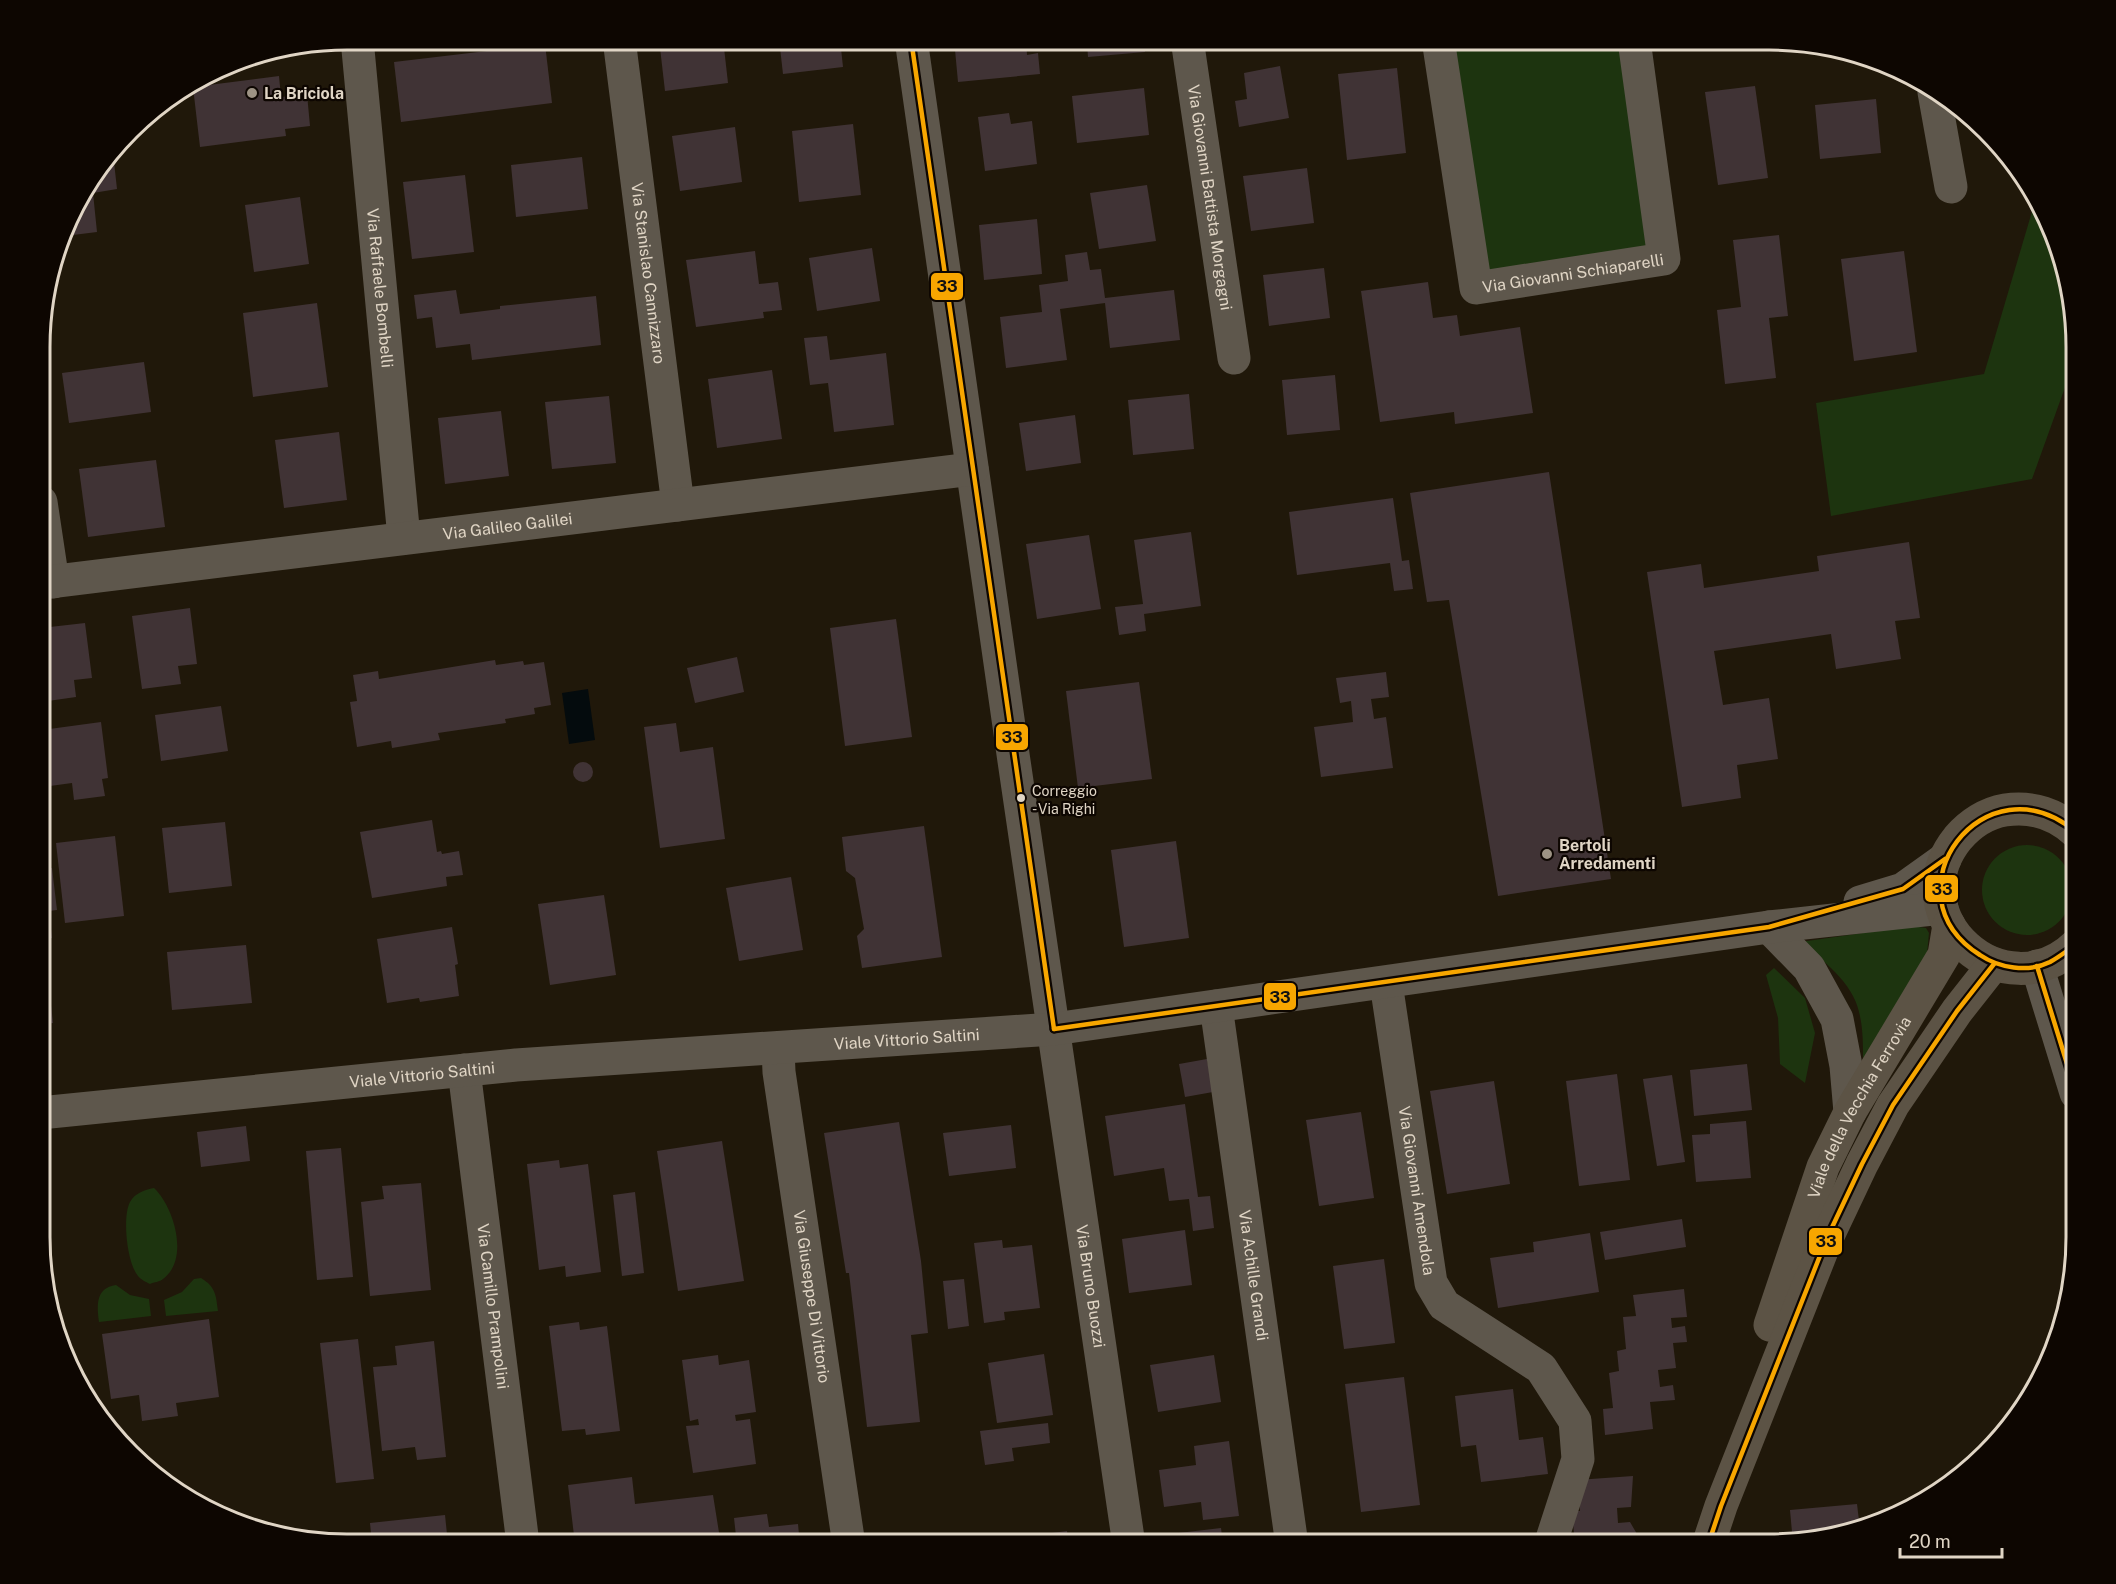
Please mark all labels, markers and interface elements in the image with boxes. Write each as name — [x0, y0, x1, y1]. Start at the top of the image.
street label: Via Giovanni Battista Morgagni — [1184, 83, 1236, 311]
place label: La Briciola — [264, 84, 344, 103]
marker: La Briciola — [245, 86, 259, 100]
street label: Via Stanislao Cannizzaro — [627, 181, 669, 365]
street label: Via Raffaele Bombelli — [363, 207, 397, 369]
street label: Via Giovanni Schiaparelli — [1481, 250, 1665, 297]
line badge: 33 — [930, 272, 964, 301]
text: 33 — [936, 277, 958, 296]
street label: Via Galileo Galilei — [442, 509, 573, 544]
line badge: 33 — [995, 723, 1029, 751]
text: 33 — [1001, 728, 1023, 747]
place label: Correggio - Via Righi — [1032, 783, 1097, 817]
marker: Correggio - Via Righi — [1015, 792, 1027, 804]
place label: Bertoli Arredamenti — [1559, 836, 1656, 873]
marker: Bertoli Arredamenti — [1540, 847, 1554, 861]
line badge: 33 — [1924, 874, 1959, 903]
text: 33 — [1931, 880, 1953, 899]
line badge: 33 — [1263, 982, 1297, 1011]
text: 33 — [1269, 988, 1291, 1007]
street label: Viale della Vecchia Ferrovia — [1804, 1013, 1915, 1201]
street label: Viale Vittorio Saltini — [833, 1025, 980, 1054]
street label: Viale Vittorio Saltini — [348, 1058, 496, 1092]
street label: Via Giovanni Amendola — [1395, 1105, 1439, 1277]
street label: Via Giuseppe Di Vittorio — [790, 1209, 834, 1384]
street label: Via Achille Grandi — [1235, 1209, 1272, 1342]
street label: Via Camillo Prampolini — [473, 1222, 513, 1390]
street label: Via Bruno Buozzi — [1072, 1223, 1109, 1349]
line badge: 33 — [1808, 1227, 1843, 1256]
text: 33 — [1815, 1232, 1837, 1251]
scale bar — [1900, 1521, 2002, 1559]
text: 20 m — [1909, 1531, 1951, 1552]

